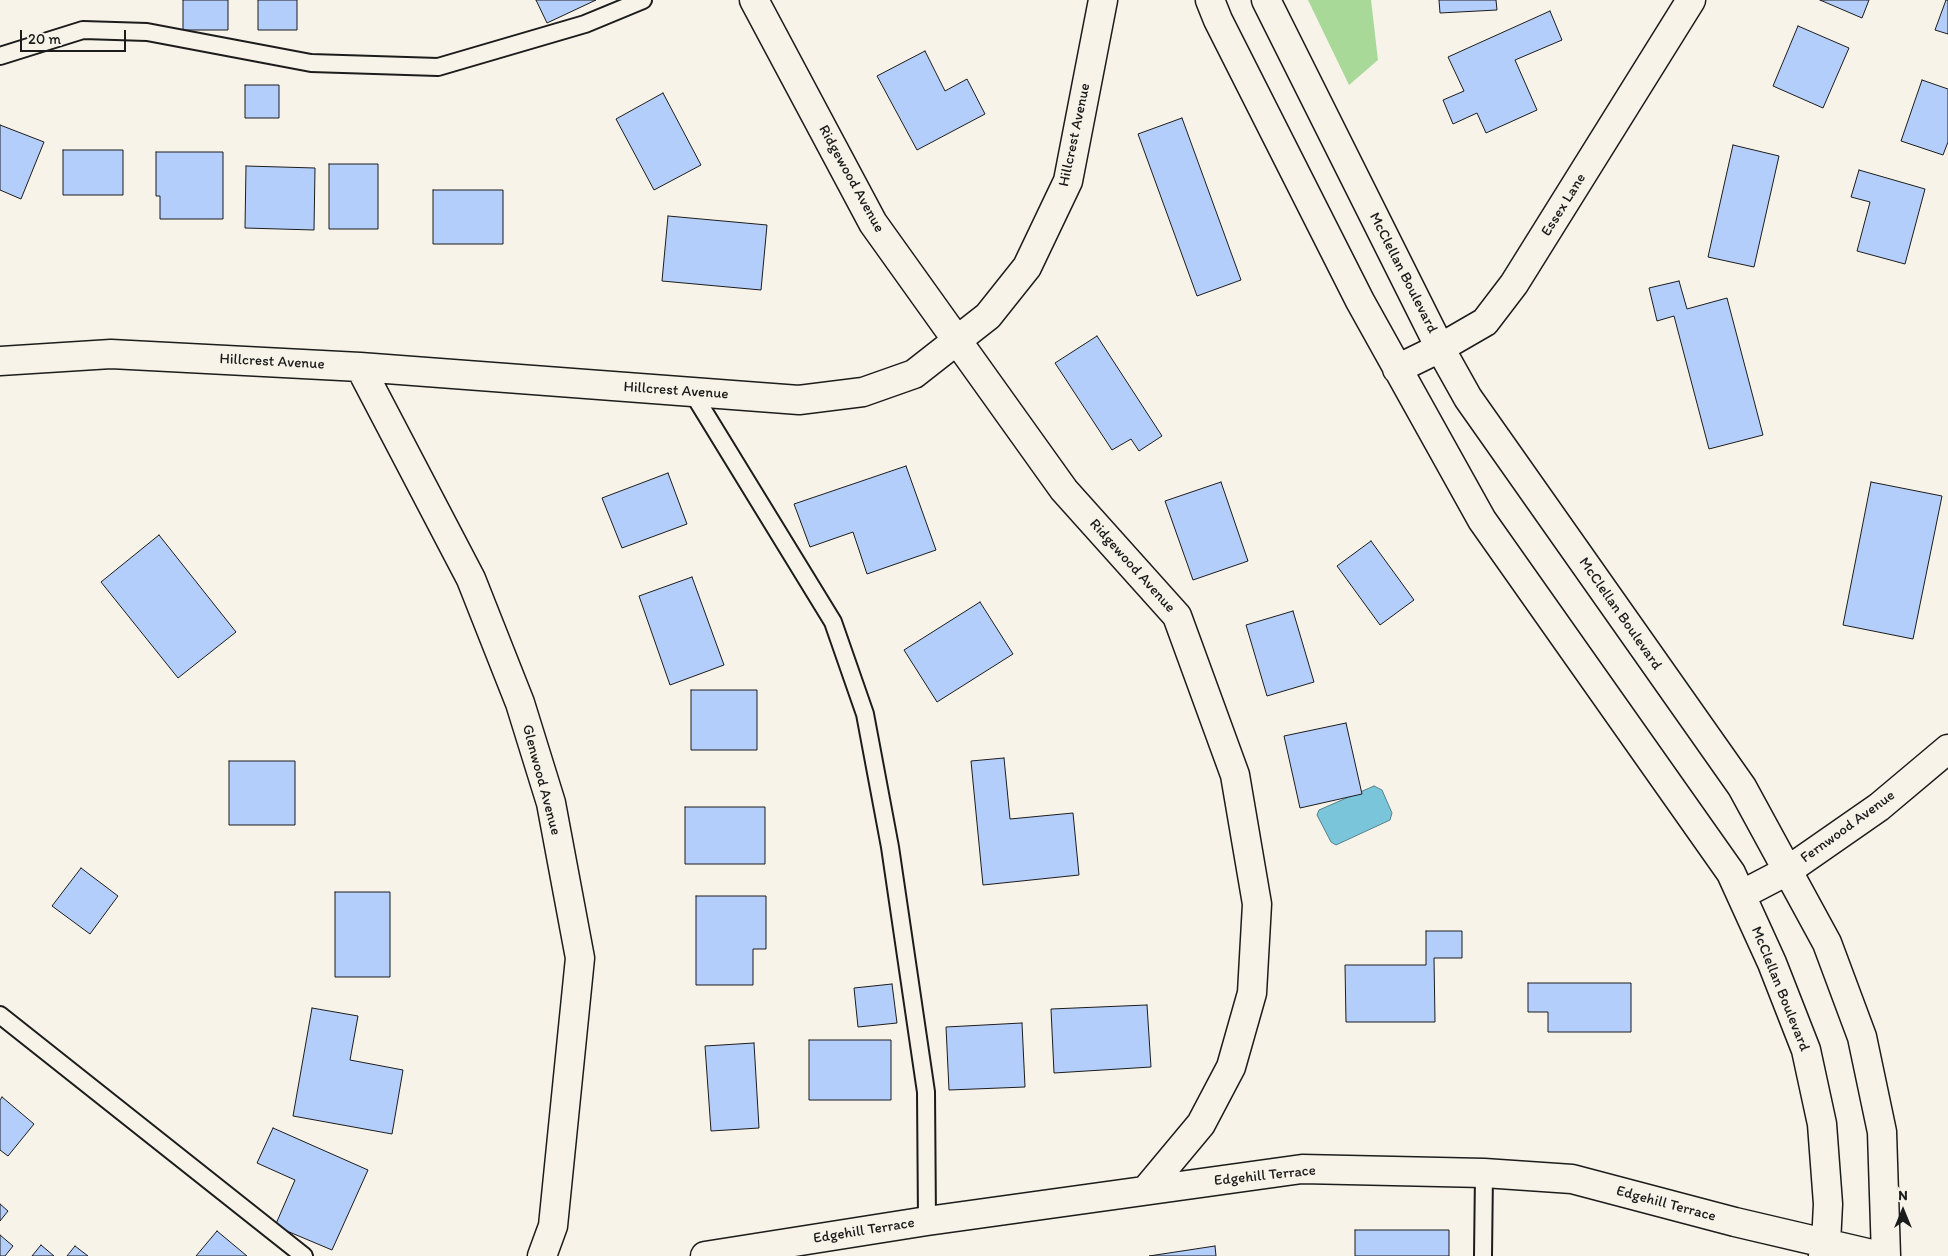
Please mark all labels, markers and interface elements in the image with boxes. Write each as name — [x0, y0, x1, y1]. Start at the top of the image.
scale bar — [22, 20, 129, 52]
text: 20 m — [28, 30, 61, 48]
street label: Hillcrest Avenue — [1055, 82, 1095, 188]
street label: Ridgewood Avenue — [814, 122, 888, 236]
street label: Essex Lane — [1538, 170, 1590, 240]
street label: McClellan Boulevard — [1365, 210, 1441, 336]
street label: Hillcrest Avenue — [219, 350, 325, 374]
street label: Hillcrest Avenue — [623, 378, 729, 404]
street label: Ridgewood Avenue — [1085, 515, 1179, 617]
street label: McClellan Boulevard — [1574, 554, 1666, 674]
street label: Glenwood Avenue — [518, 723, 564, 837]
street label: Fernwood Avenue — [1797, 787, 1899, 867]
street label: McClellan Boulevard — [1747, 924, 1813, 1054]
street label: Edgehill Terrace — [1213, 1162, 1317, 1190]
street label: Edgehill Terrace — [1614, 1182, 1718, 1226]
north arrow — [1878, 1186, 1928, 1236]
text: N — [1898, 1187, 1908, 1204]
street label: Edgehill Terrace — [812, 1214, 916, 1248]

